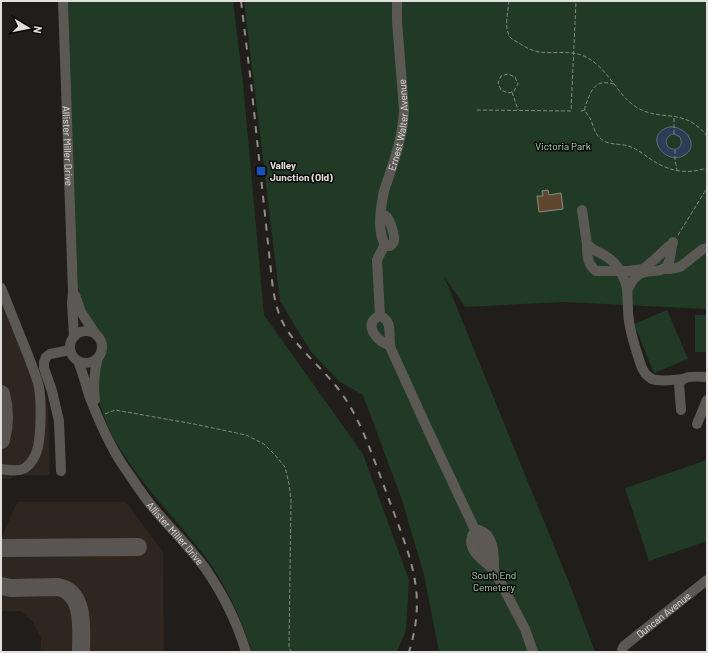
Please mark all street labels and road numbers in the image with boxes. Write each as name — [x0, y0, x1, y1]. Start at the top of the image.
street label: Ernest Walter Avenue — [385, 79, 410, 172]
street label: Allister Miller Drive — [61, 106, 75, 186]
street label: Allister Miller Drive — [145, 499, 206, 567]
street label: Duncan Avenue — [634, 589, 693, 640]

